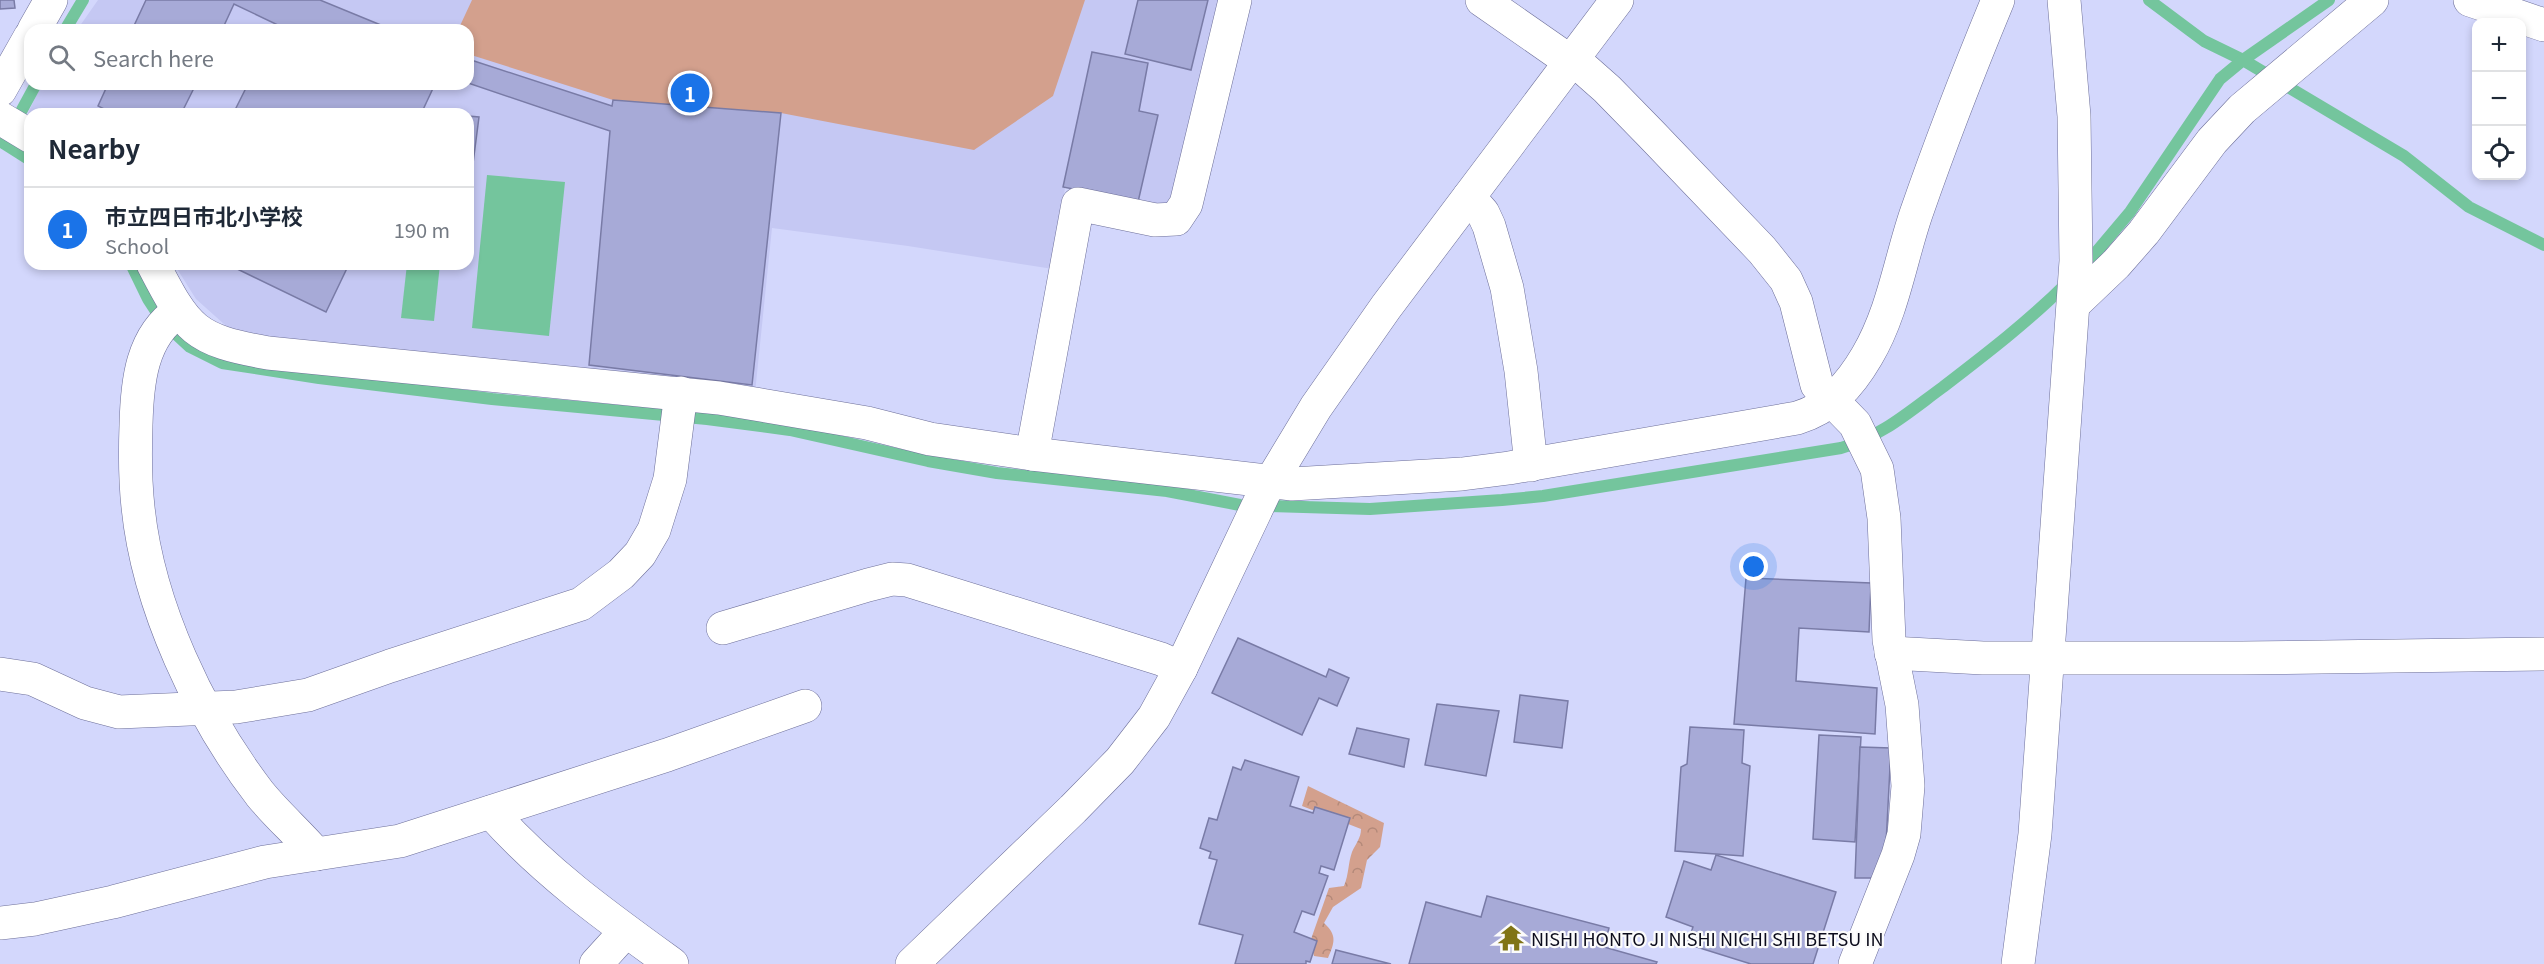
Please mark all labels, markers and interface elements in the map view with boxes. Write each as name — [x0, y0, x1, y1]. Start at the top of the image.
map controls — [2472, 18, 2526, 180]
button: + — [2472, 18, 2526, 72]
search box — [24, 24, 474, 90]
icon: search — [45, 41, 78, 74]
text: Search here — [93, 41, 214, 73]
pin: 1 — [670, 70, 710, 116]
button: − — [2472, 72, 2526, 126]
button: locate — [2472, 126, 2526, 180]
text: Nearby — [48, 129, 140, 166]
text: 市立四日市北小学校 — [105, 199, 303, 231]
text: 1 — [62, 215, 73, 244]
text: 190 m — [394, 215, 450, 244]
text: School — [105, 231, 169, 260]
your location — [1739, 552, 1768, 581]
temple icon: NISHI HONTO JI NISHI NICHI SHI BETSU IN — [1496, 923, 1526, 953]
place label: NISHI HONTO JI NISHI NICHI SHI BETSU IN — [1531, 925, 1884, 951]

